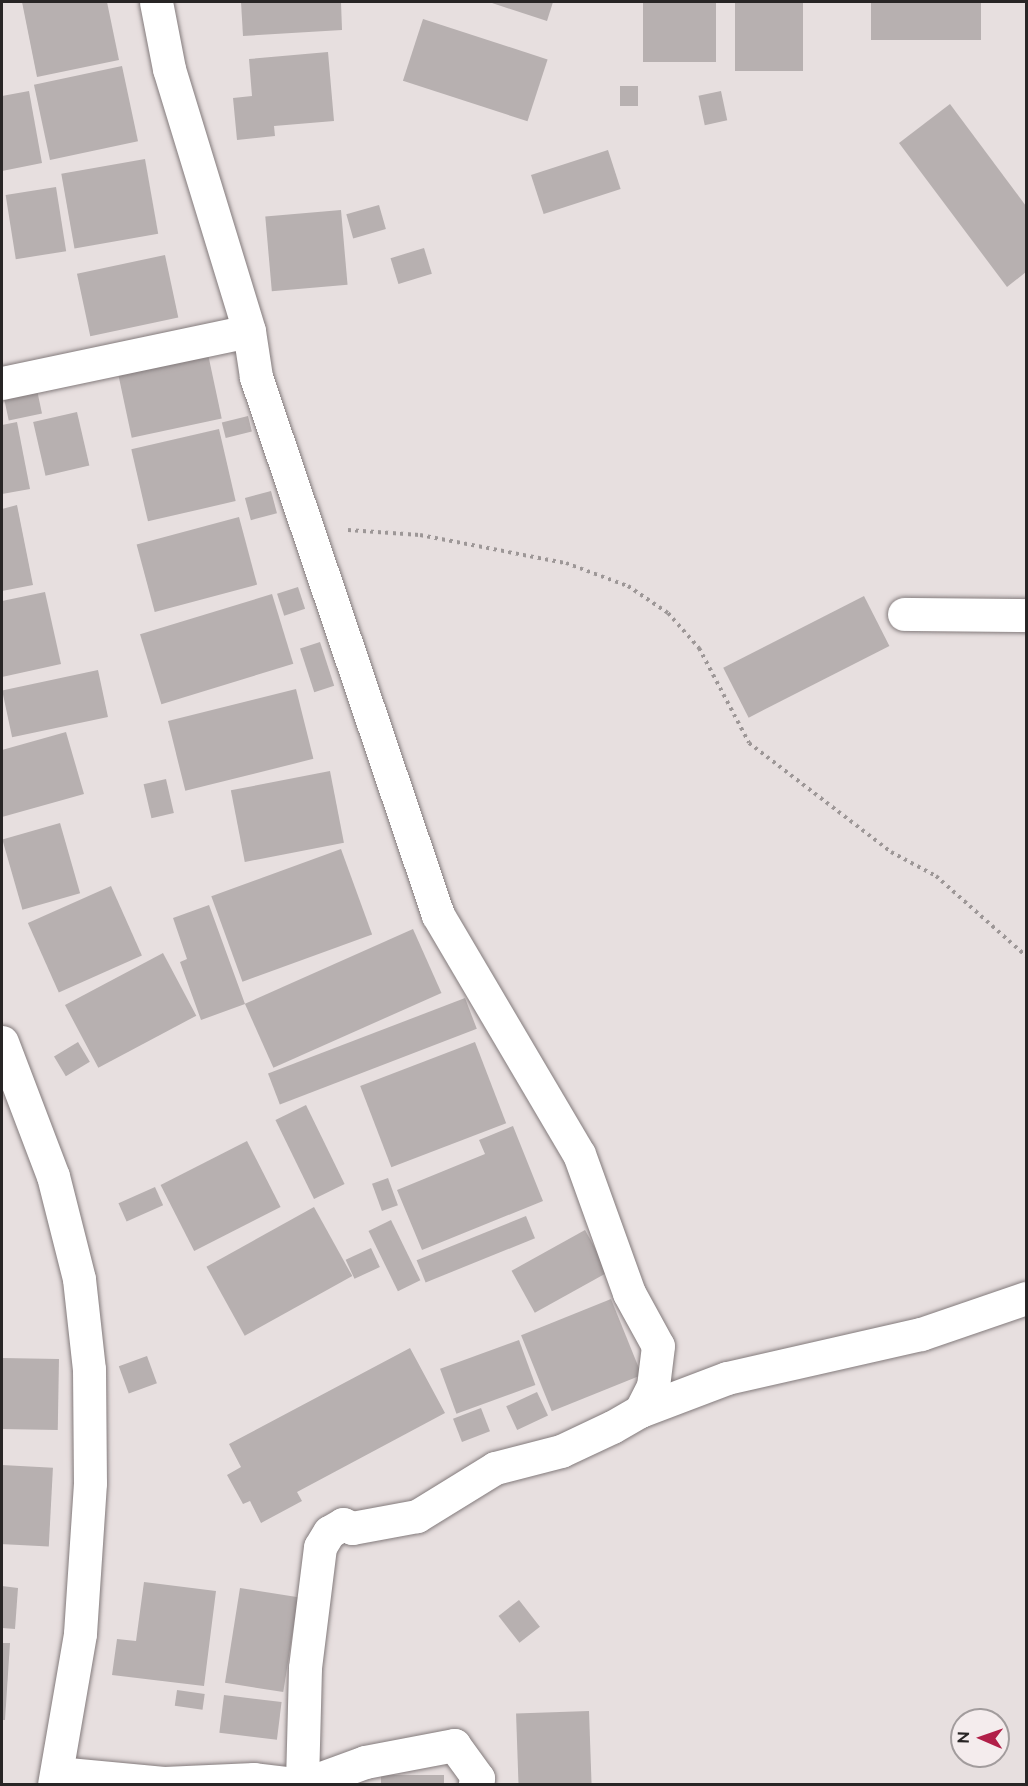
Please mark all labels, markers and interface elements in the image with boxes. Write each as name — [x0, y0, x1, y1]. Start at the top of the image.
north arrow — [950, 1708, 1010, 1768]
text: N — [954, 1731, 973, 1744]

